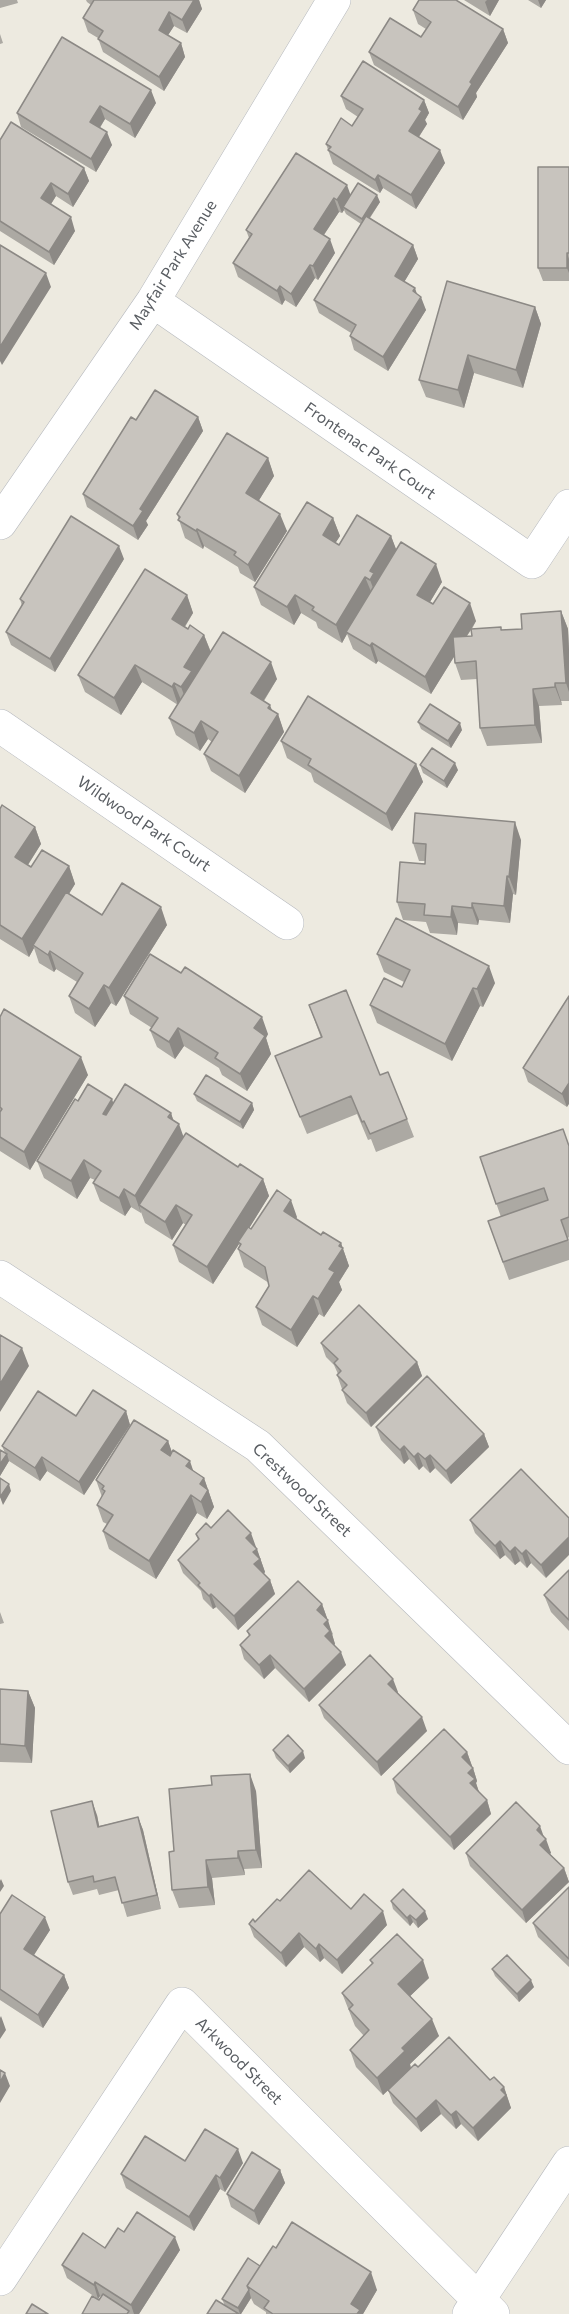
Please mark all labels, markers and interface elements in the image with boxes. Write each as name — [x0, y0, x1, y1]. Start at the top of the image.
street label: Mayfair Park Avenue — [125, 196, 221, 334]
street label: Frontenac Park Court — [301, 398, 439, 504]
street label: Wildwood Park Court — [74, 772, 214, 876]
street label: Crestwood Street — [248, 1439, 356, 1541]
street label: Arkwood Street — [191, 2013, 287, 2109]

